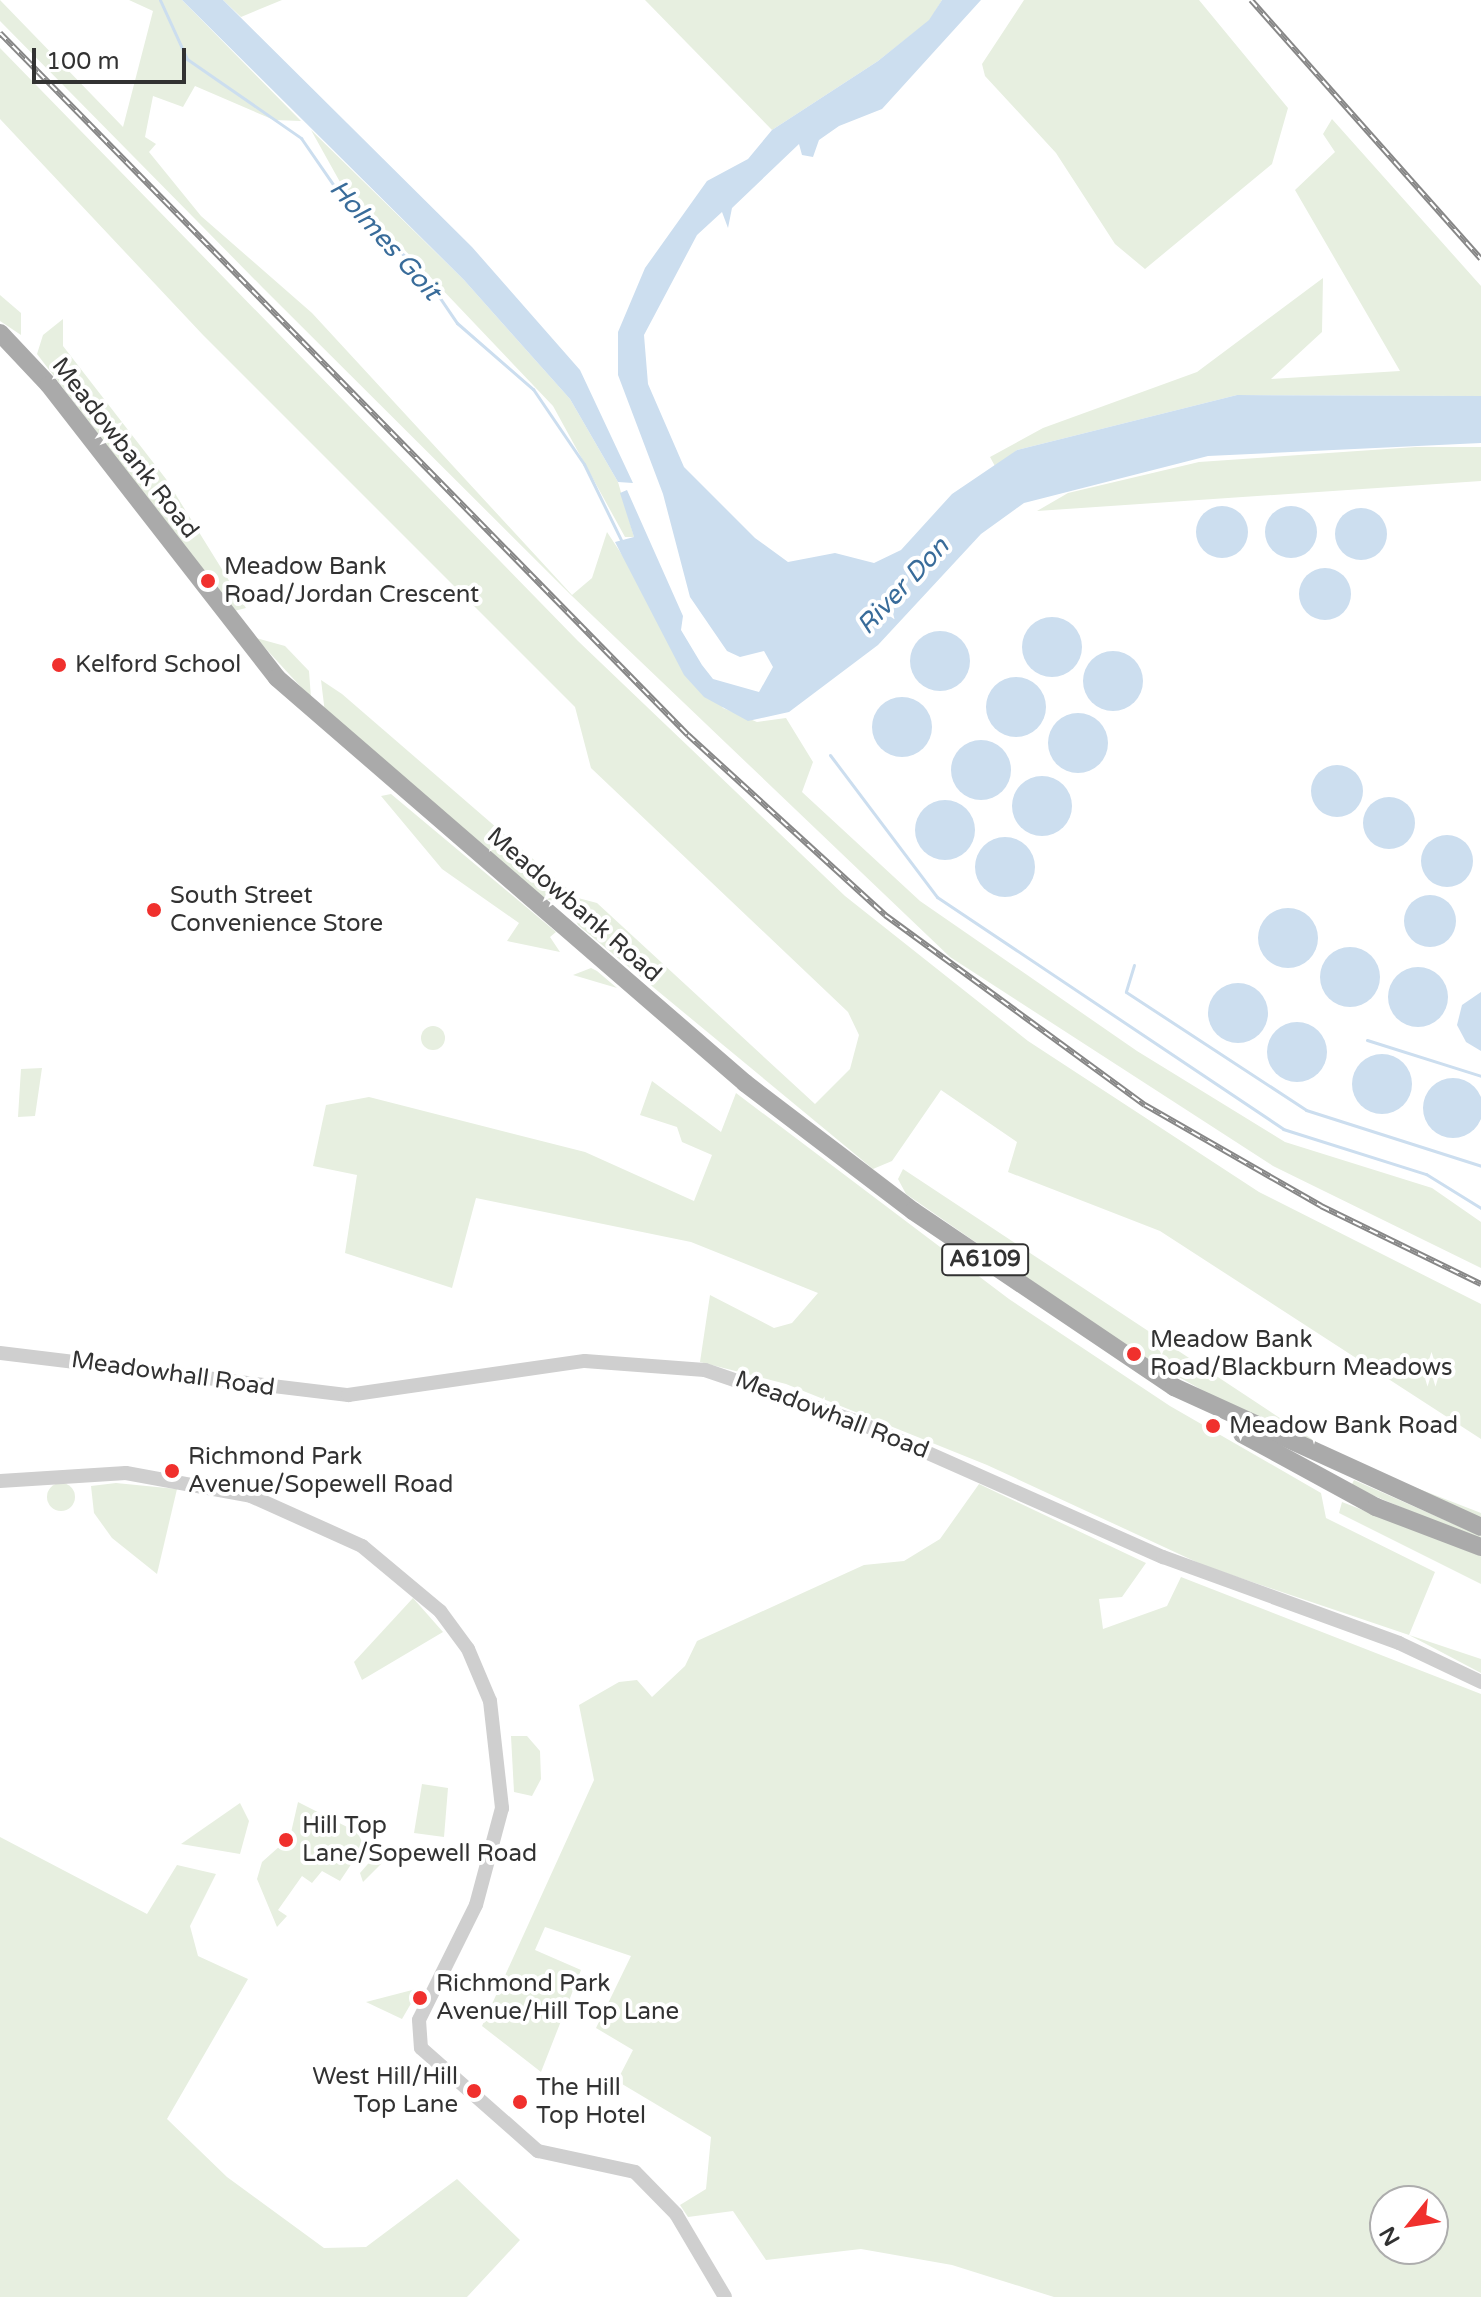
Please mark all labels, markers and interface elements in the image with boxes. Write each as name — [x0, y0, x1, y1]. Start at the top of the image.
scale bar — [36, 32, 190, 82]
text: 100 m — [46, 47, 120, 76]
water label: Holmes Goit — [323, 173, 447, 307]
street label: Meadowbank Road — [46, 352, 204, 544]
water label: River Don — [850, 531, 956, 641]
place label: Meadow Bank Road/Jordan Crescent — [224, 553, 479, 609]
marker: Meadow Bank Road/Jordan Crescent — [199, 572, 217, 590]
place label: Kelford School — [75, 651, 241, 679]
marker: Kelford School — [50, 656, 68, 674]
street label: Meadowbank Road — [481, 822, 667, 988]
place label: South Street Convenience Store — [170, 882, 383, 938]
marker: South Street Convenience Store — [145, 901, 163, 919]
road number: A6109 — [941, 1242, 1029, 1278]
place label: Meadow Bank Road/Blackburn Meadows — [1150, 1326, 1453, 1382]
street label: Meadowhall Road — [69, 1345, 277, 1403]
marker: Meadow Bank Road/Blackburn Meadows — [1125, 1345, 1143, 1363]
street label: Meadowhall Road — [731, 1365, 933, 1465]
place label: Meadow Bank Road — [1229, 1412, 1458, 1440]
marker: Meadow Bank Road — [1204, 1417, 1222, 1435]
place label: Richmond Park Avenue/Sopewell Road — [188, 1443, 453, 1499]
marker: Richmond Park Avenue/Sopewell Road — [163, 1462, 181, 1480]
place label: Hill Top Lane/Sopewell Road — [302, 1812, 537, 1868]
marker: Hill Top Lane/Sopewell Road — [277, 1831, 295, 1849]
place label: Richmond Park Avenue/Hill Top Lane — [436, 1970, 679, 2026]
marker: Richmond Park Avenue/Hill Top Lane — [411, 1989, 429, 2007]
place label: West Hill/Hill Top Lane — [312, 2063, 458, 2119]
place label: The Hill Top Hotel — [536, 2074, 646, 2130]
marker: West Hill/Hill Top Lane — [465, 2082, 483, 2100]
marker: The Hill Top Hotel — [511, 2093, 529, 2111]
north arrow — [1369, 2185, 1449, 2265]
text: N — [1374, 2222, 1406, 2250]

